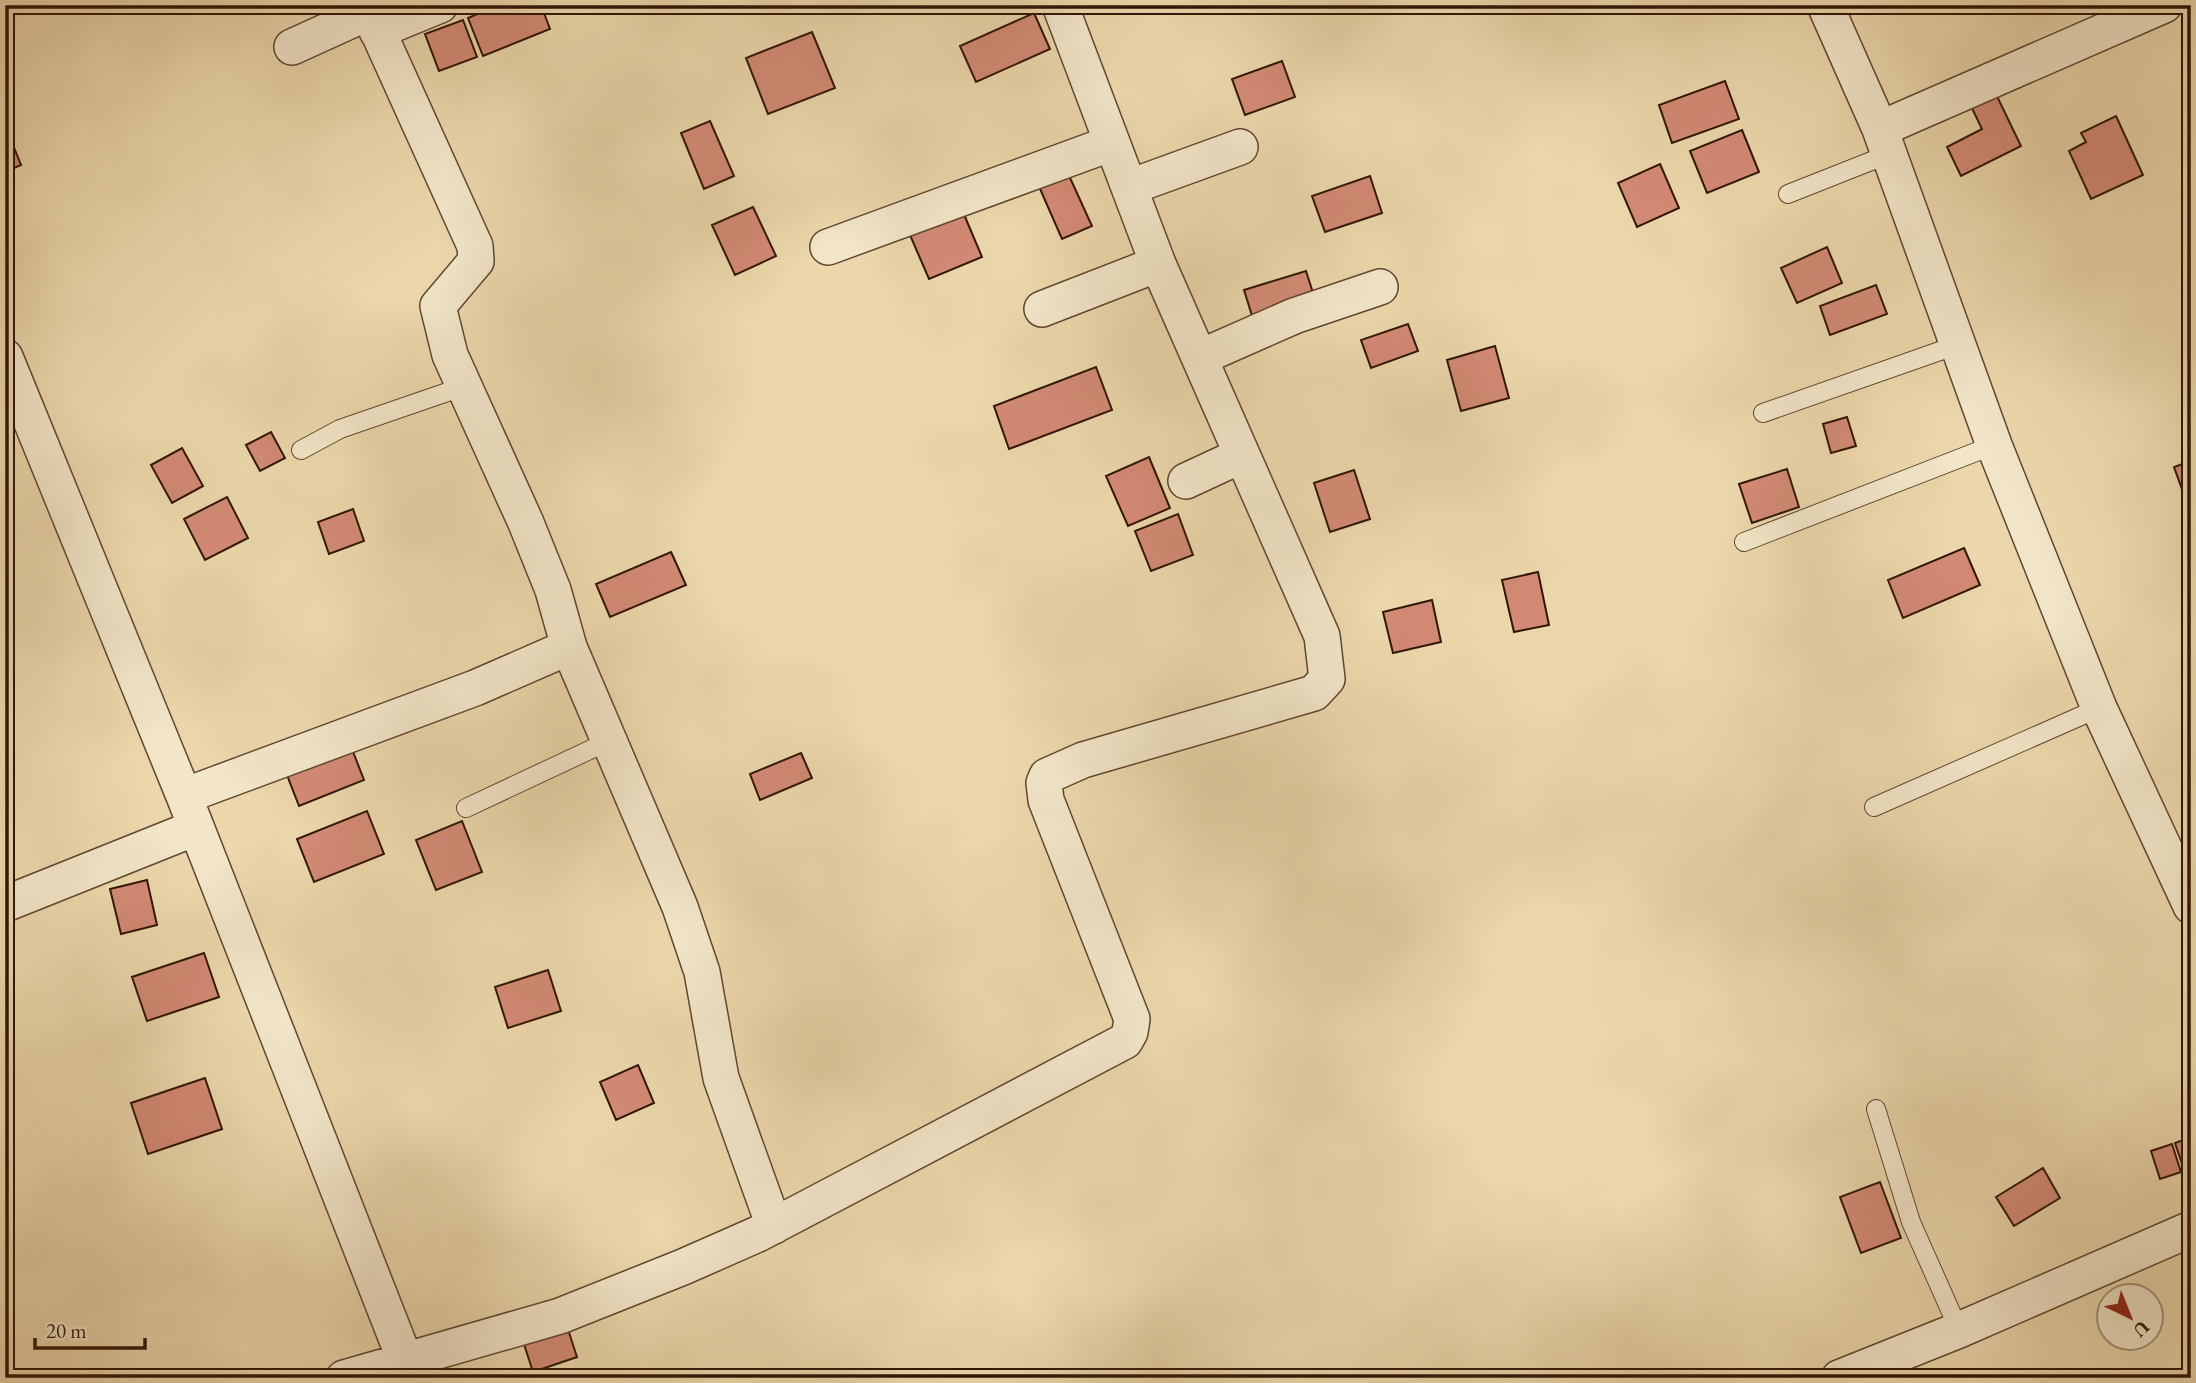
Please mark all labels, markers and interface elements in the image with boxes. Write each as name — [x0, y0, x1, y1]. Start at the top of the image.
north arrow — [2094, 1282, 2164, 1352]
scale bar — [35, 1306, 145, 1350]
text: U — [2128, 1315, 2155, 1343]
text: 20 m — [46, 1317, 87, 1344]

